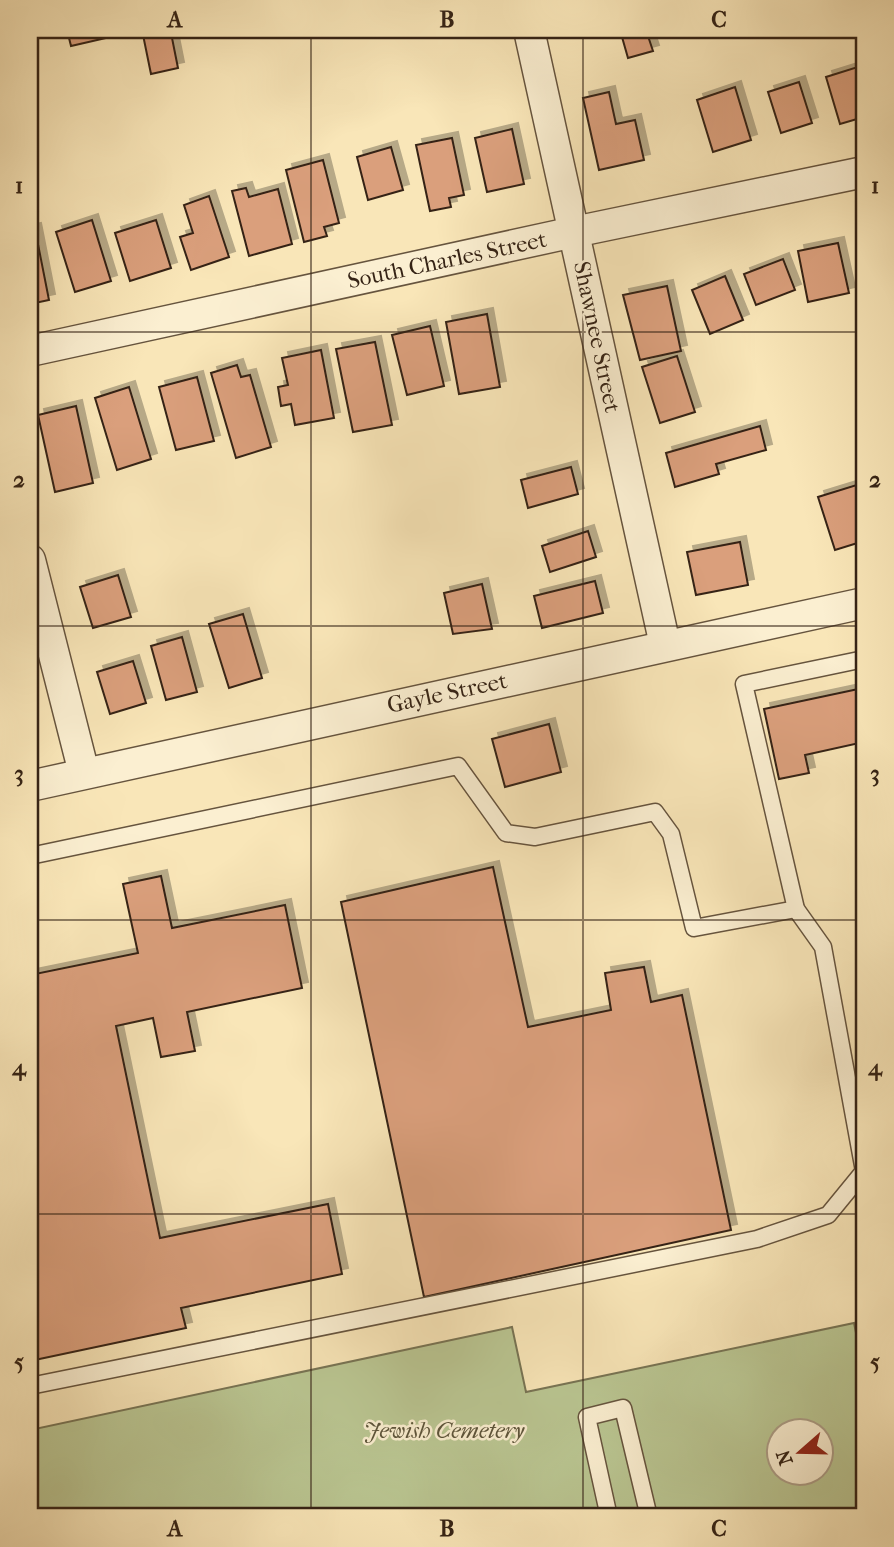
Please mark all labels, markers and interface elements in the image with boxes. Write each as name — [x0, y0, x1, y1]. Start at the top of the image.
text: A — [166, 6, 184, 33]
text: B — [440, 6, 455, 33]
text: C — [711, 6, 727, 33]
text: 1 — [15, 172, 23, 199]
text: 1 — [871, 172, 879, 199]
street label: South Charles Street — [345, 226, 549, 294]
street label: Shawnee Street — [568, 259, 626, 415]
text: 2 — [13, 466, 25, 493]
text: 2 — [869, 466, 881, 493]
street label: Gayle Street — [385, 667, 509, 719]
text: 3 — [14, 760, 24, 787]
text: 3 — [870, 760, 880, 787]
text: 4 — [11, 1054, 27, 1081]
text: 4 — [867, 1054, 883, 1081]
text: 5 — [14, 1348, 24, 1375]
text: 5 — [870, 1348, 880, 1375]
park label: Jewish Cemetery — [364, 1417, 525, 1444]
north arrow — [764, 1418, 834, 1488]
text: N — [772, 1446, 798, 1468]
text: A — [166, 1515, 184, 1542]
text: B — [440, 1515, 455, 1542]
text: C — [711, 1515, 727, 1542]

